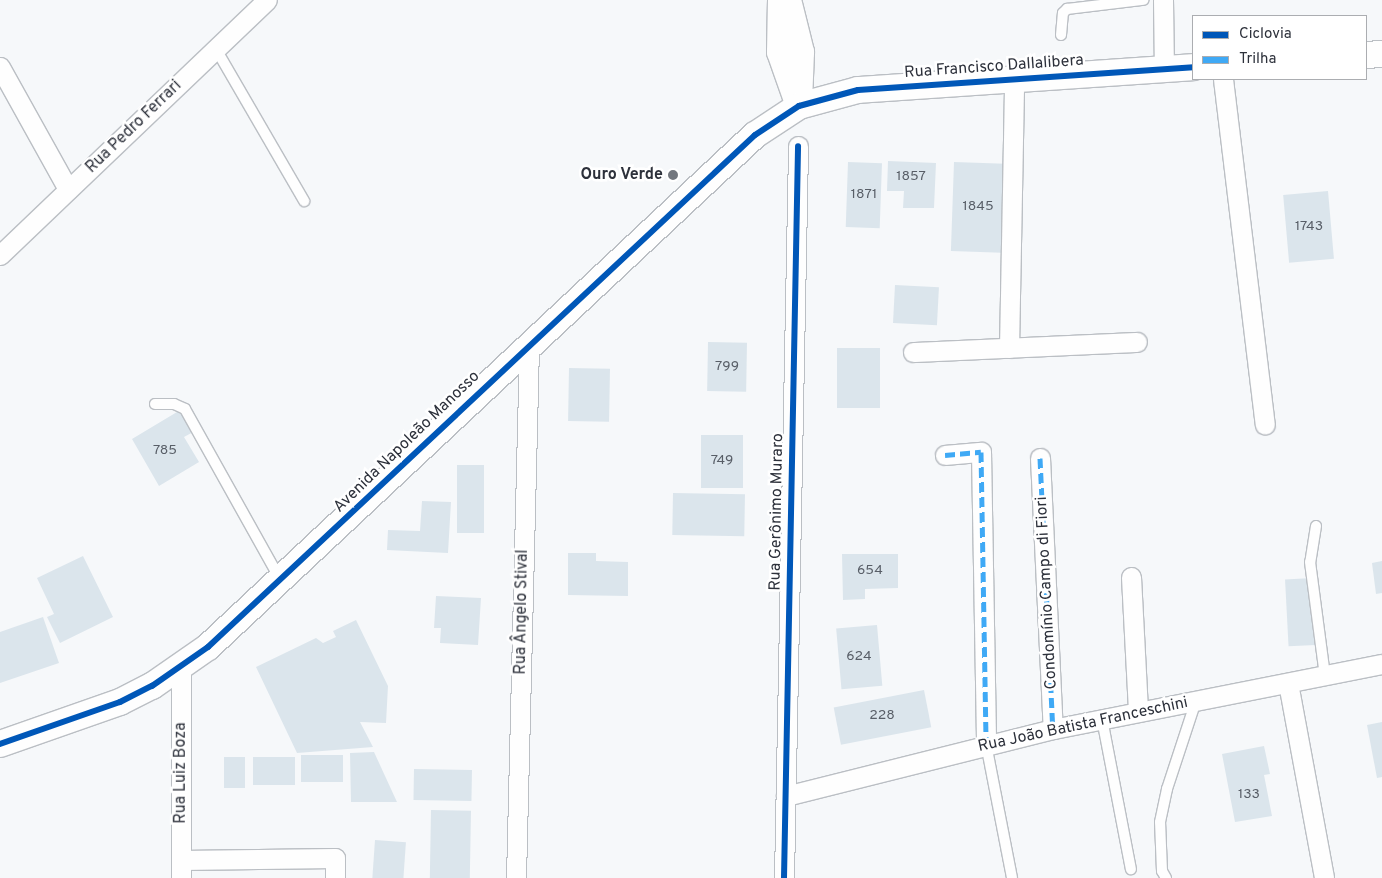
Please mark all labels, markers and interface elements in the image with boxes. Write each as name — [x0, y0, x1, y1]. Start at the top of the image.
legend — [1192, 15, 1367, 80]
text: Ciclovia — [1239, 25, 1292, 44]
text: Trilha — [1239, 50, 1276, 69]
street label: Rua Francisco Dallalibera — [904, 51, 1084, 83]
street label: Rua Pedro Ferrari — [82, 76, 186, 178]
place label: Ouro Verde — [580, 165, 663, 185]
marker: Ouro Verde — [667, 169, 679, 181]
house number: 1857 — [896, 169, 926, 185]
house number: 1871 — [851, 187, 877, 203]
house number: 1845 — [962, 199, 994, 215]
house number: 1743 — [1295, 219, 1323, 235]
house number: 799 — [715, 359, 739, 375]
street label: Avenida Napoleão Manosso — [330, 367, 484, 517]
street label: Rua Gerônimo Muraro — [766, 433, 788, 591]
house number: 785 — [153, 443, 177, 459]
house number: 749 — [711, 453, 733, 469]
street label: Condomínio Campo di Fiori — [1032, 496, 1062, 690]
street label: Rua Ângelo Stival — [511, 549, 533, 675]
house number: 654 — [857, 563, 883, 579]
house number: 624 — [846, 649, 872, 665]
street label: Rua João Batista Franceschini — [976, 693, 1190, 757]
house number: 228 — [869, 708, 895, 724]
street label: Rua Luiz Boza — [171, 722, 191, 824]
house number: 133 — [1238, 787, 1260, 803]

